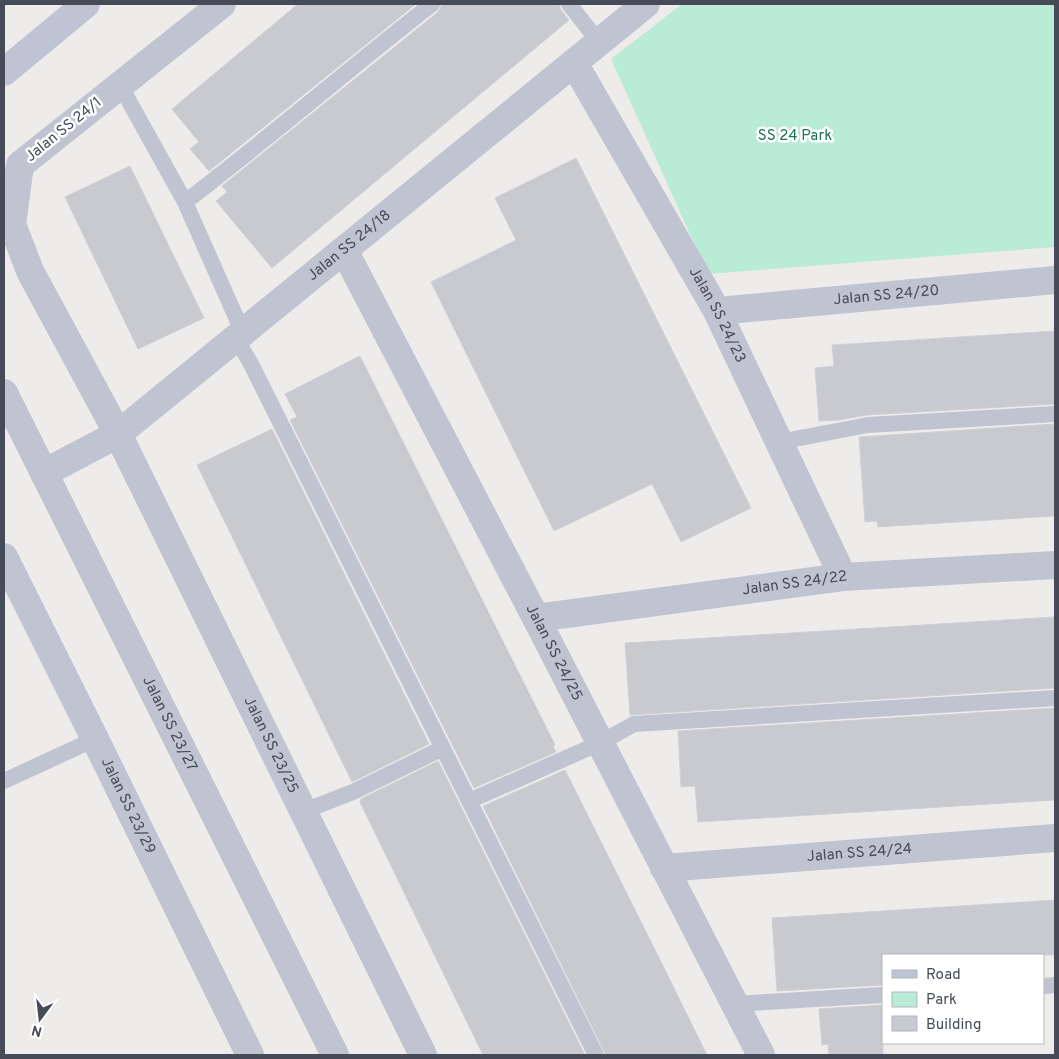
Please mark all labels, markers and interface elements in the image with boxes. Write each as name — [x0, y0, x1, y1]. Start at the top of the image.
street label: Jalan SS 24/1 — [22, 93, 106, 167]
park label: SS 24 Park — [758, 127, 832, 146]
street label: Jalan SS 24/18 — [304, 206, 395, 285]
street label: Jalan SS 24/23 — [684, 264, 750, 366]
street label: Jalan SS 24/20 — [833, 281, 940, 310]
street label: Jalan SS 24/22 — [741, 567, 848, 600]
street label: Jalan SS 24/25 — [521, 601, 586, 704]
street label: Jalan SS 23/27 — [138, 673, 201, 775]
street label: Jalan SS 23/25 — [239, 694, 303, 797]
street label: Jalan SS 23/29 — [96, 755, 159, 857]
street label: Jalan SS 24/24 — [806, 839, 913, 867]
legend — [882, 954, 1044, 1044]
text: Road — [926, 966, 961, 985]
text: Park — [926, 991, 957, 1010]
north arrow — [15, 994, 65, 1044]
text: Building — [926, 1016, 981, 1035]
text: N — [30, 1021, 44, 1040]

